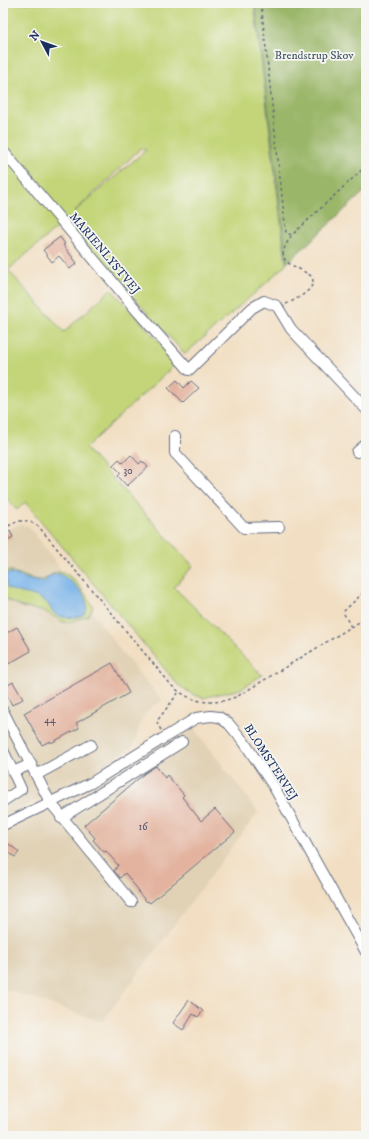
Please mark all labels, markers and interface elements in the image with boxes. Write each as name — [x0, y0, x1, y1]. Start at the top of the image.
north arrow — [22, 22, 62, 62]
text: N — [27, 28, 43, 44]
park label: Brendstrup Skov — [274, 48, 354, 63]
street label: MARIENLYSTVEJ — [66, 209, 143, 297]
house number: 30 — [123, 465, 133, 477]
house number: 44 — [44, 714, 56, 726]
street label: BLOMSTERVEJ — [240, 721, 301, 803]
house number: 16 — [139, 821, 148, 833]

